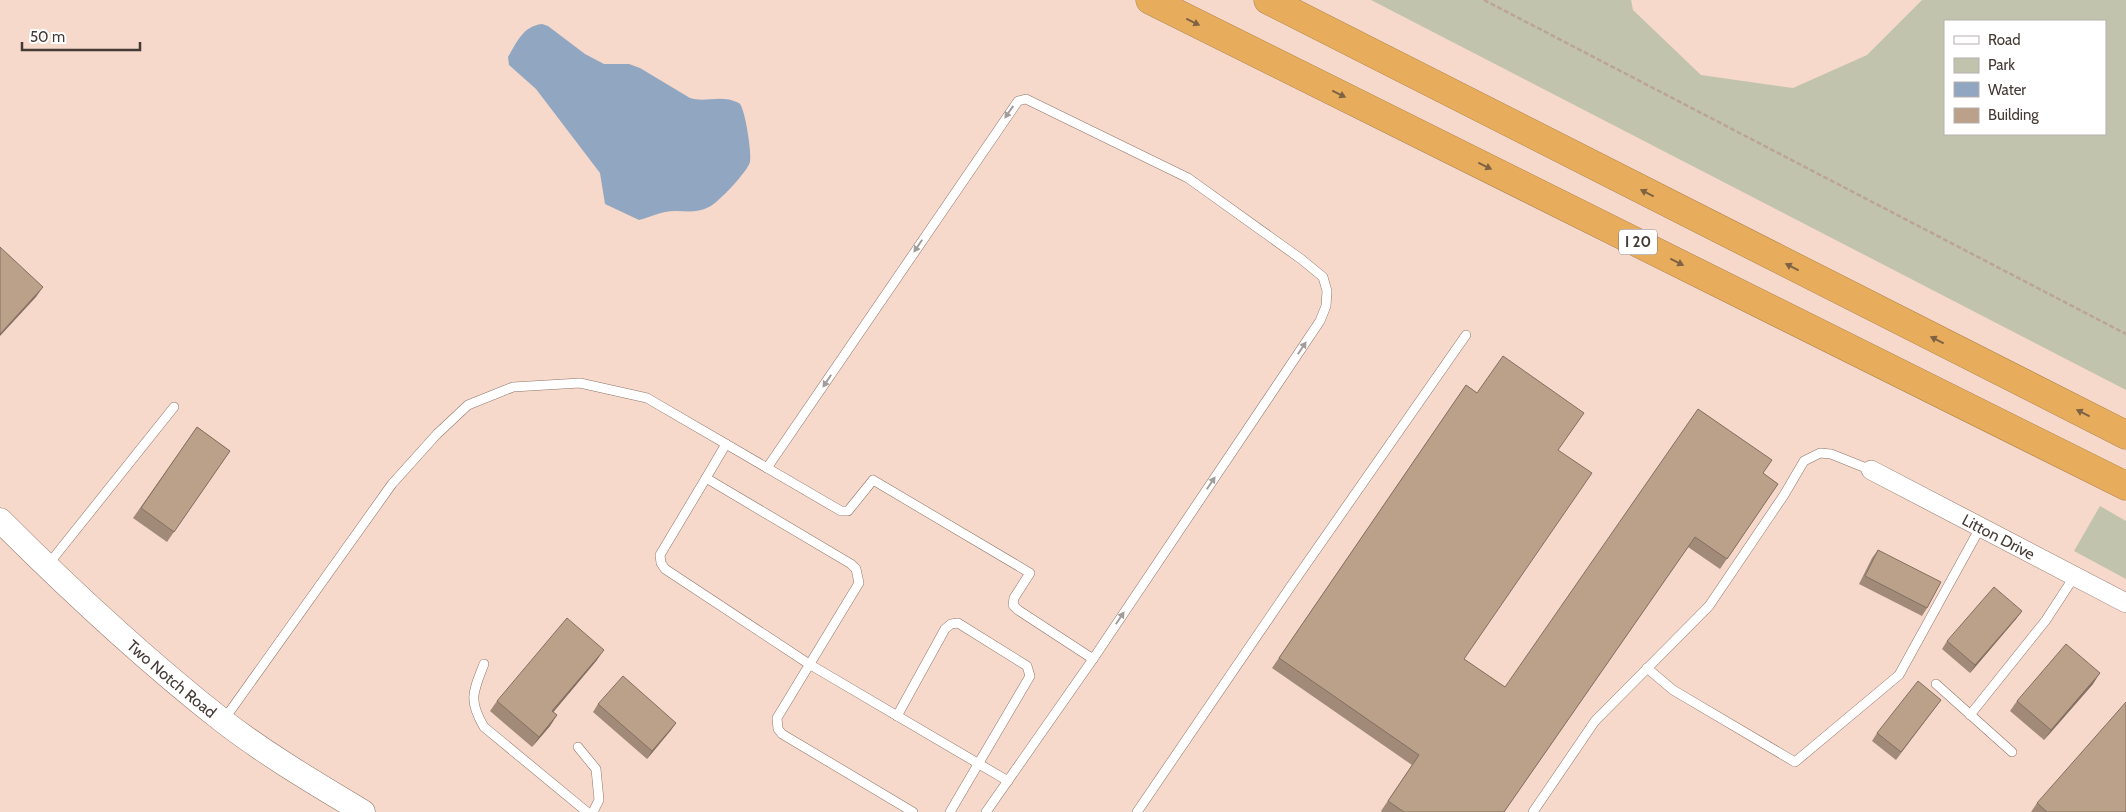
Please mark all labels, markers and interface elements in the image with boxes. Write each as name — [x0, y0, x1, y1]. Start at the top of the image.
one-way arrow — [1186, 18, 1200, 26]
scale bar — [22, 20, 140, 52]
legend — [1944, 20, 2106, 135]
text: 50 m — [30, 28, 65, 46]
text: Road — [1988, 31, 2021, 49]
text: Park — [1988, 56, 2015, 74]
text: Water — [1988, 81, 2026, 99]
one-way arrow — [1332, 90, 1346, 98]
one-way arrow — [1004, 105, 1015, 118]
text: Building — [1988, 106, 2039, 124]
one-way arrow — [1477, 161, 1492, 170]
one-way arrow — [1640, 189, 1655, 197]
road number: I 20 — [1619, 230, 1657, 254]
one-way arrow — [913, 239, 923, 253]
one-way arrow — [1670, 258, 1684, 266]
one-way arrow — [1785, 263, 1799, 271]
one-way arrow — [1930, 336, 1944, 344]
one-way arrow — [1297, 342, 1306, 355]
one-way arrow — [822, 374, 832, 387]
one-way arrow — [2075, 409, 2090, 417]
one-way arrow — [1206, 477, 1216, 490]
street label: Litton Drive — [1959, 510, 2038, 564]
one-way arrow — [1116, 612, 1125, 625]
street label: Two Notch Road — [123, 636, 220, 722]

